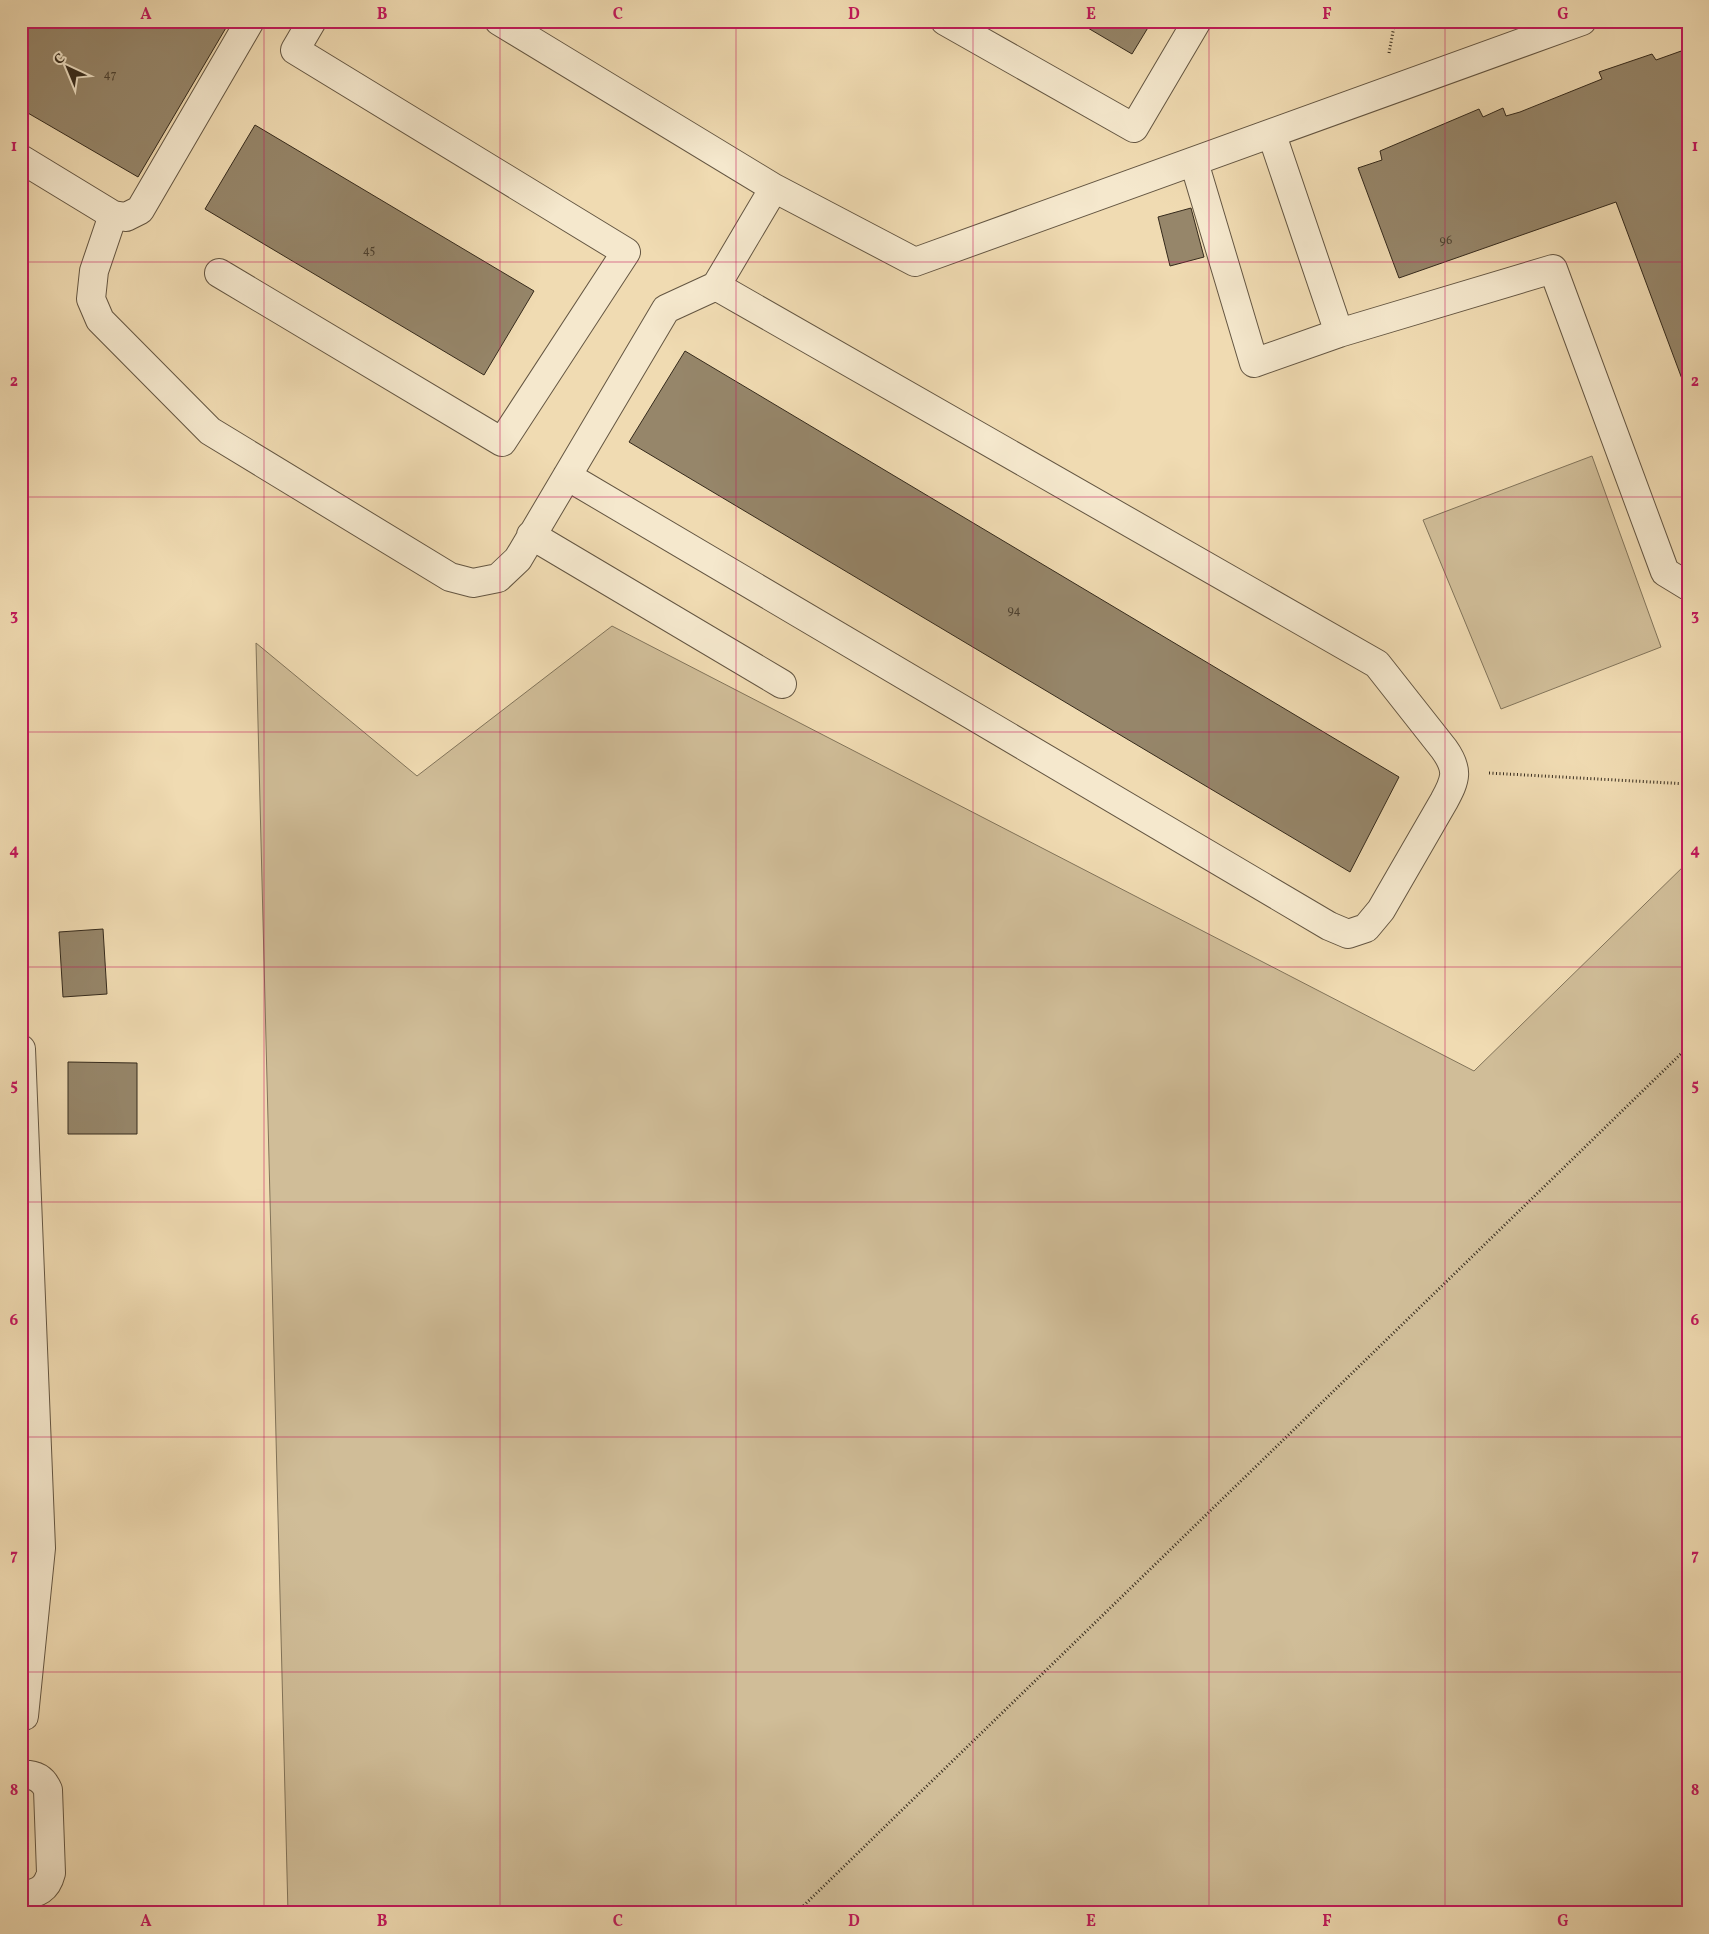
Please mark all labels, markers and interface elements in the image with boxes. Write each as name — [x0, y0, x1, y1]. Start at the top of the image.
text: A — [140, 4, 152, 26]
text: B — [377, 4, 388, 26]
text: C — [613, 4, 623, 26]
text: D — [848, 4, 860, 26]
text: E — [1086, 4, 1096, 26]
text: F — [1322, 4, 1332, 26]
text: G — [1557, 4, 1569, 26]
north arrow — [42, 42, 92, 92]
text: С — [50, 50, 70, 70]
house number: 47 — [104, 67, 117, 83]
text: 1 — [11, 136, 17, 158]
text: 1 — [1692, 136, 1698, 158]
house number: 96 — [1440, 233, 1452, 249]
house number: 45 — [363, 243, 376, 259]
text: 2 — [10, 371, 18, 393]
text: 2 — [1691, 371, 1699, 393]
house number: 94 — [1007, 603, 1021, 619]
text: 3 — [10, 605, 18, 627]
text: 3 — [1691, 605, 1699, 627]
text: 4 — [9, 840, 19, 862]
text: 4 — [1690, 840, 1700, 862]
text: 5 — [10, 1075, 18, 1097]
text: 5 — [1691, 1075, 1699, 1097]
text: 6 — [10, 1310, 19, 1332]
text: 6 — [1691, 1310, 1700, 1332]
text: 7 — [10, 1545, 18, 1567]
text: 7 — [1691, 1545, 1699, 1567]
text: 8 — [10, 1780, 18, 1802]
text: 8 — [1691, 1780, 1699, 1802]
text: A — [140, 1911, 152, 1933]
text: B — [377, 1911, 388, 1933]
text: C — [613, 1911, 623, 1933]
text: D — [848, 1911, 860, 1933]
text: E — [1086, 1911, 1096, 1933]
text: F — [1322, 1911, 1332, 1933]
text: G — [1557, 1911, 1569, 1933]

